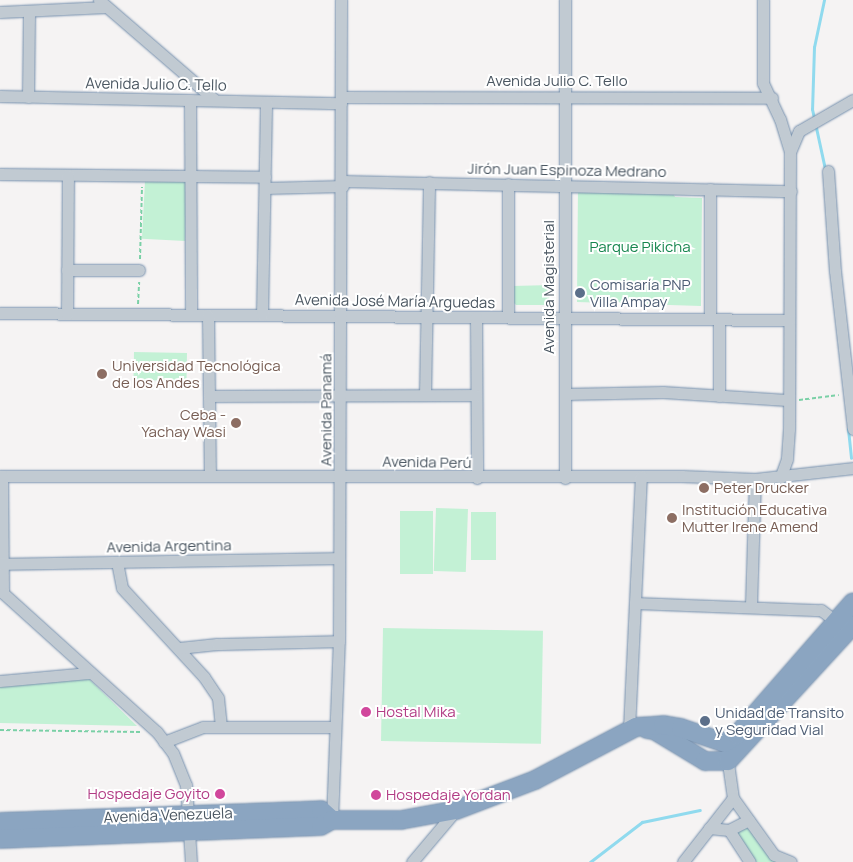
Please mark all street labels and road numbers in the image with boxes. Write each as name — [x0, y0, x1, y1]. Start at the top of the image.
street label: Avenida Julio C. Tello — [486, 72, 628, 90]
street label: Avenida Julio C. Tello — [85, 74, 227, 94]
street label: Jirón Juan Espinoza Medrano — [467, 159, 667, 181]
street label: Avenida Magisterial — [540, 220, 558, 354]
street label: Avenida José María Arguedas — [295, 290, 495, 312]
street label: Avenida Panamá — [317, 354, 335, 466]
street label: Avenida Perú — [382, 452, 472, 472]
street label: Avenida Argentina — [106, 536, 232, 556]
street label: Avenida Venezuela — [103, 804, 233, 826]

